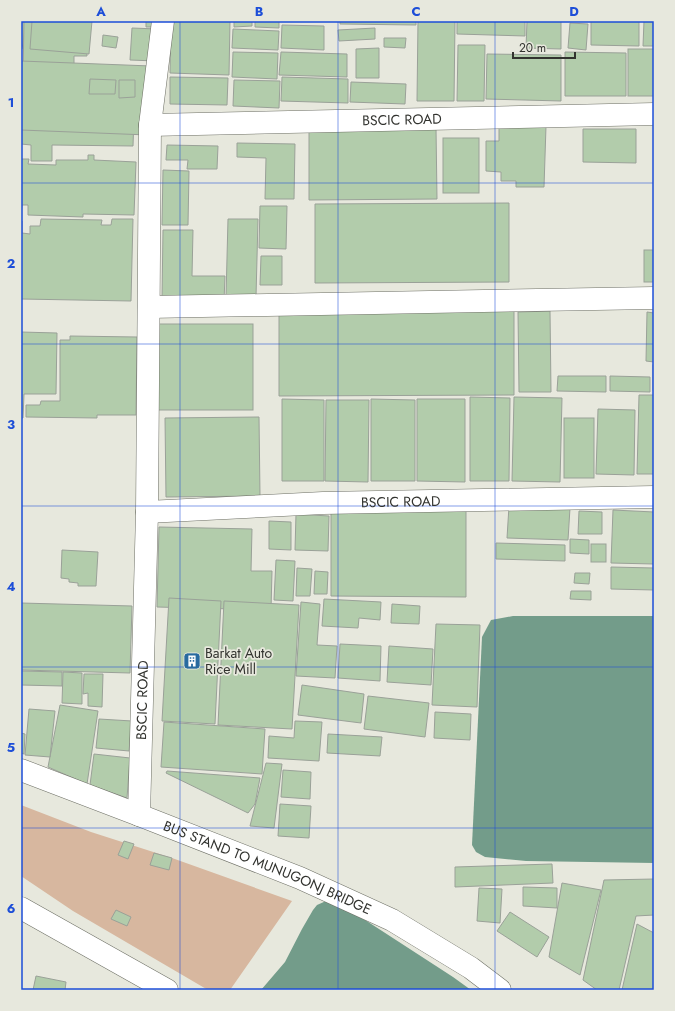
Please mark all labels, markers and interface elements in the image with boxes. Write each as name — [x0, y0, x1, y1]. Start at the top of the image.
text: A — [95, 2, 106, 21]
text: B — [255, 2, 264, 21]
text: C — [411, 2, 421, 21]
text: D — [569, 2, 579, 21]
scale bar — [513, 34, 575, 60]
text: 20 m — [519, 39, 546, 57]
text: 1 — [8, 93, 14, 112]
street label: BSCIC ROAD — [362, 109, 442, 130]
text: 2 — [7, 254, 15, 273]
text: 3 — [7, 415, 15, 434]
street label: BSCIC ROAD — [361, 491, 441, 512]
text: 4 — [6, 577, 16, 596]
place label: Barkat Auto Rice Mill — [205, 643, 272, 679]
building icon: Barkat Auto Rice Mill — [182, 651, 202, 671]
street label: BSCIC ROAD — [131, 660, 153, 740]
text: 5 — [7, 738, 15, 757]
street label: BUS STAND TO MUNUGONJ BRIDGE — [160, 816, 375, 919]
text: 6 — [7, 899, 16, 918]

